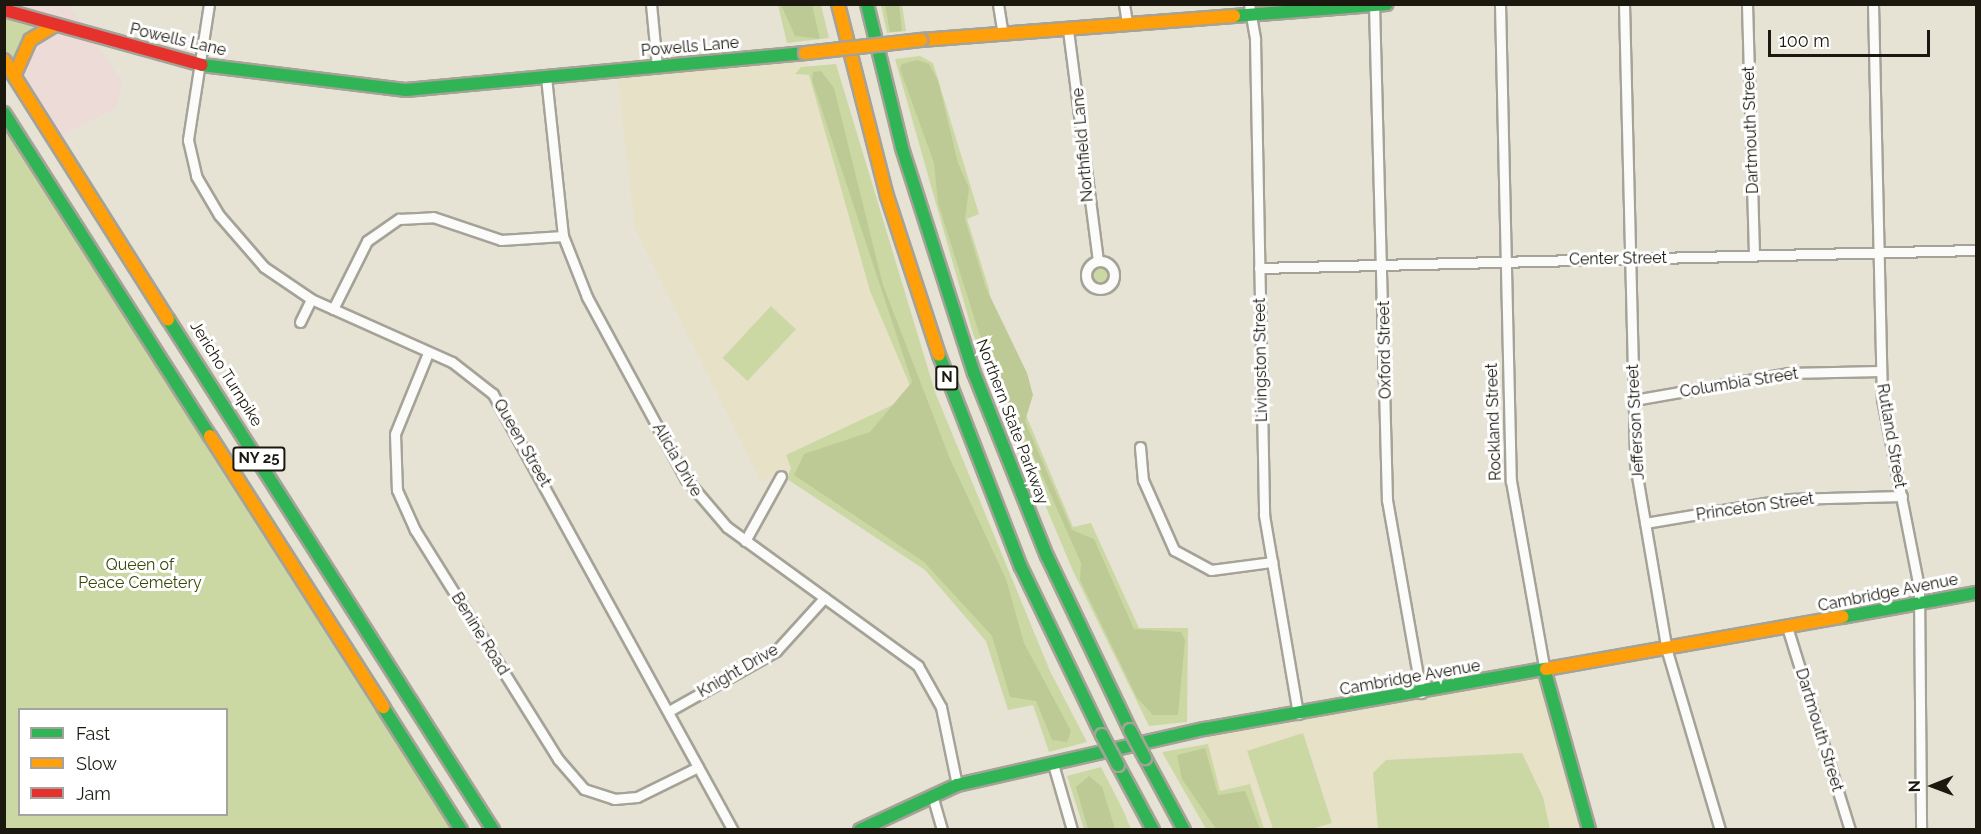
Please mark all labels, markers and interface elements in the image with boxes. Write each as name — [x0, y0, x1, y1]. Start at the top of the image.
scale bar — [1771, 18, 1933, 56]
street label: Powells Lane — [128, 20, 228, 60]
text: 100 m — [1779, 30, 1830, 51]
street label: Powells Lane — [640, 33, 740, 61]
street label: Dartmouth Street — [1739, 66, 1763, 194]
street label: Northfield Lane — [1068, 87, 1098, 203]
street label: Center Street — [1569, 249, 1667, 269]
street label: Livingston Street — [1250, 298, 1272, 422]
street label: Oxford Street — [1375, 301, 1395, 399]
street label: Jericho Turnpike — [186, 317, 266, 431]
street label: Northern State Parkway — [972, 337, 1052, 507]
street label: Rockland Street — [1482, 363, 1506, 481]
street label: Jefferson Street — [1623, 364, 1649, 480]
street label: Columbia Street — [1678, 364, 1800, 402]
road number: N — [935, 366, 959, 390]
street label: Rutland Street — [1872, 382, 1910, 490]
street label: Queen Street — [489, 396, 555, 490]
street label: Alicia Drive — [648, 420, 706, 500]
road number: NY 25 — [232, 447, 286, 471]
street label: Princeton Street — [1695, 489, 1815, 525]
park label: Queen of Peace Cemetery — [78, 555, 202, 593]
street label: Cambridge Avenue — [1816, 570, 1960, 616]
street label: Benine Road — [447, 589, 513, 679]
street label: Knight Drive — [694, 640, 782, 702]
street label: Cambridge Avenue — [1338, 656, 1482, 700]
street label: Dartmouth Street — [1791, 666, 1847, 794]
legend — [18, 708, 228, 816]
text: Fast — [76, 723, 110, 744]
text: Slow — [76, 753, 117, 774]
north arrow — [1903, 756, 1963, 816]
text: N — [1905, 780, 1924, 793]
text: Jam — [76, 783, 111, 804]

